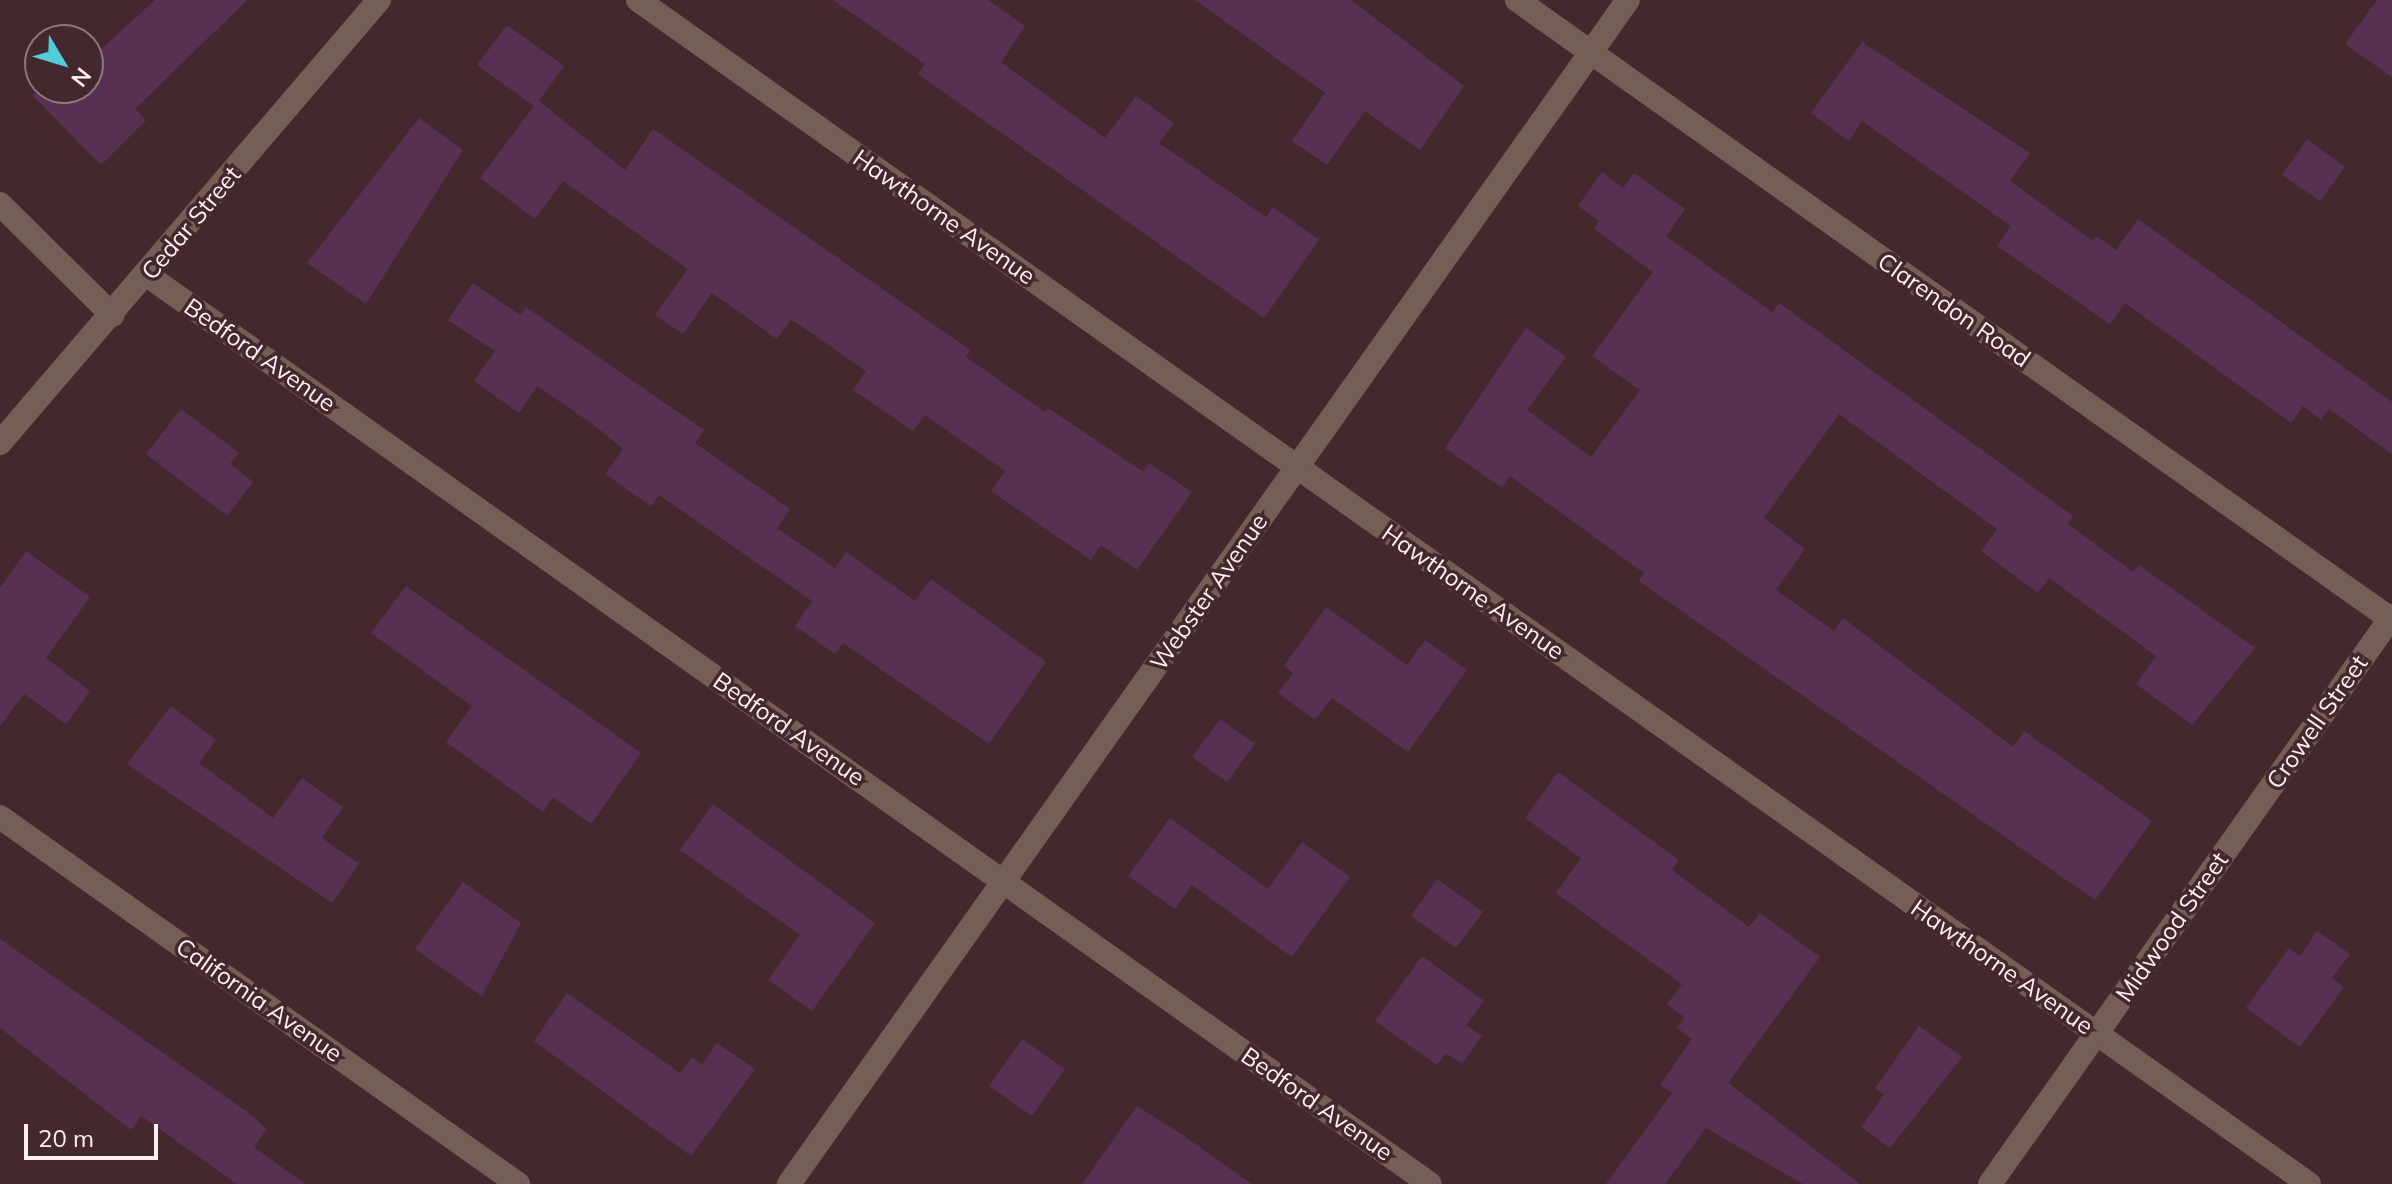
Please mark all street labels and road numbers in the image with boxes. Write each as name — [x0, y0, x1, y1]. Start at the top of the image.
street label: Hawthorne Avenue — [847, 143, 1041, 291]
street label: Cedar Street — [135, 161, 247, 285]
street label: Clarendon Road — [1872, 247, 2036, 373]
street label: Bedford Avenue — [179, 292, 341, 418]
street label: Webster Avenue — [1144, 508, 1274, 676]
street label: Hawthorne Avenue — [1376, 518, 1570, 666]
street label: Crowell Street — [2260, 650, 2374, 794]
street label: Bedford Avenue — [708, 666, 870, 792]
street label: Midwood Street — [2110, 847, 2234, 1007]
street label: Hawthorne Avenue — [1905, 893, 2099, 1041]
street label: California Avenue — [170, 932, 348, 1068]
street label: Bedford Avenue — [1236, 1041, 1398, 1167]

